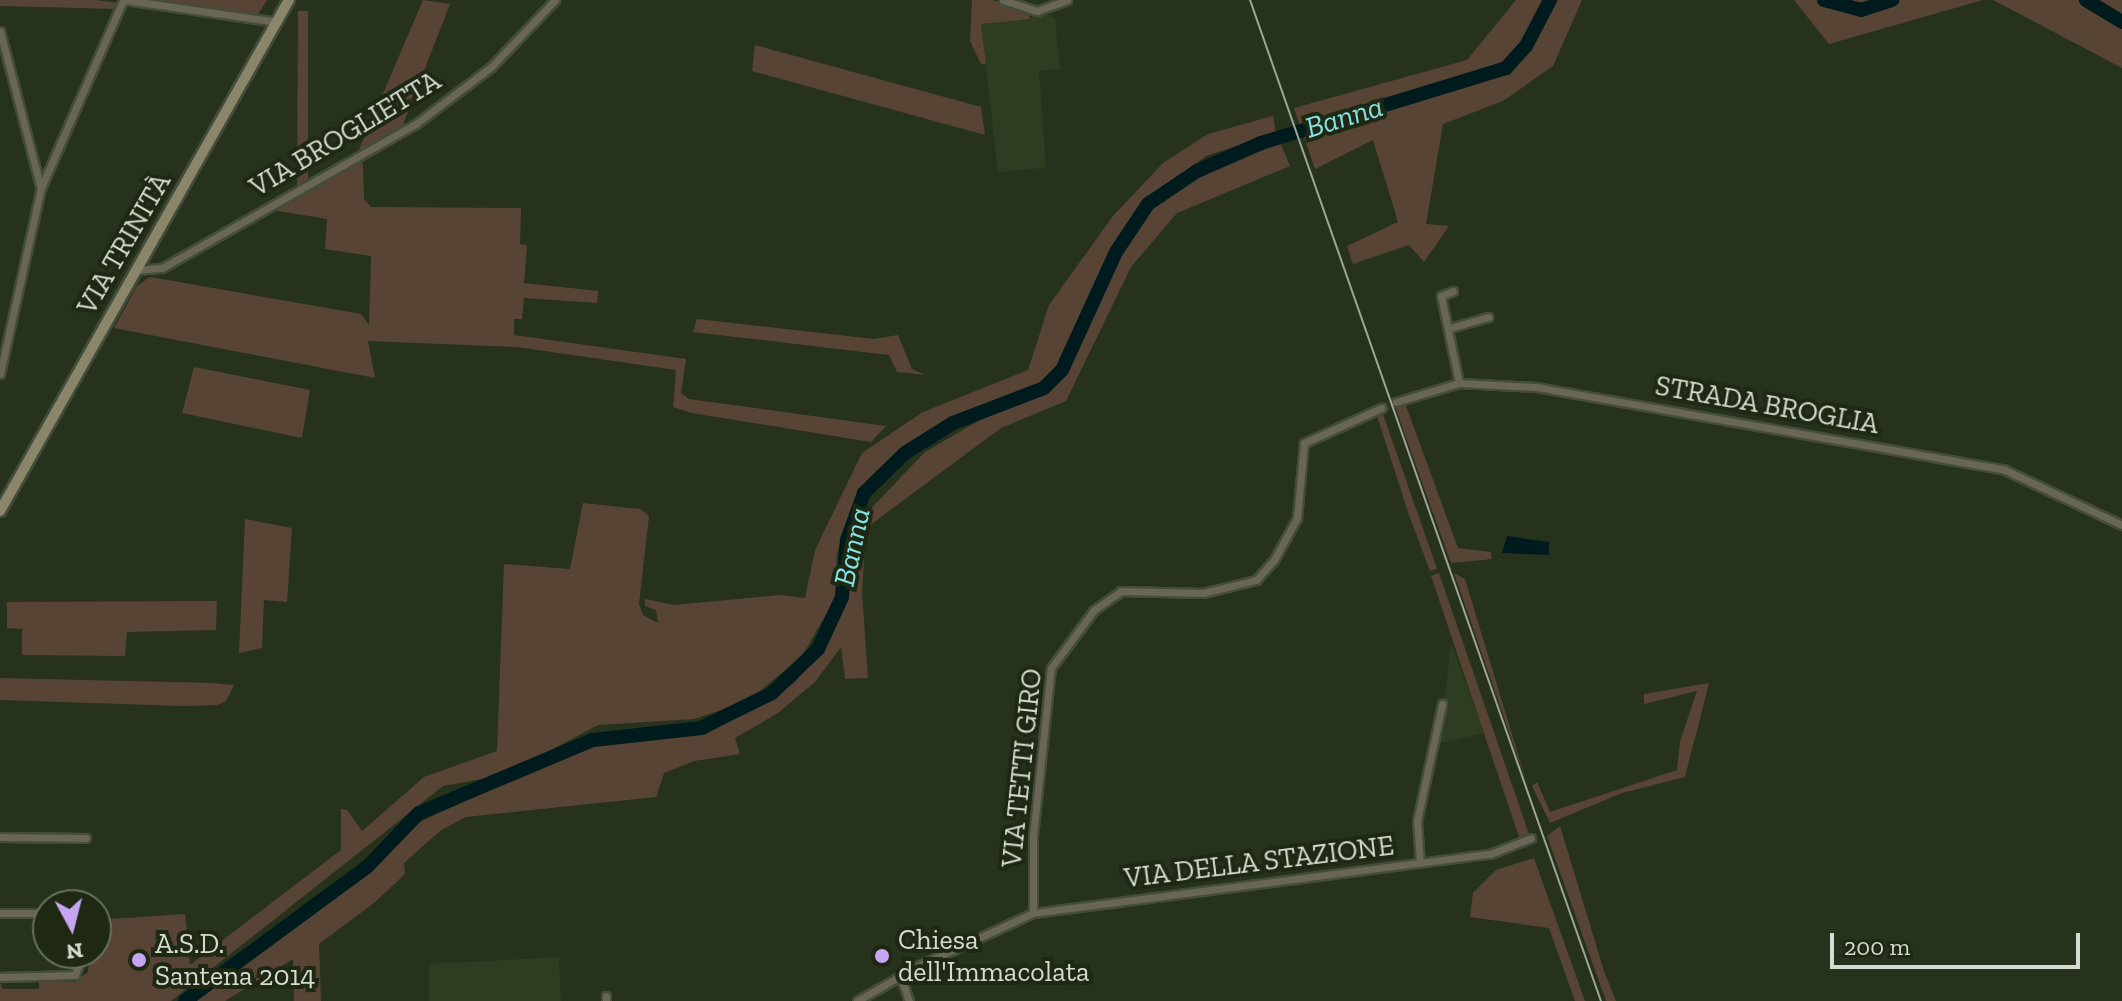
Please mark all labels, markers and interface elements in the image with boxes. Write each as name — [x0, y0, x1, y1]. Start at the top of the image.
street label: VIA BROGLIETTA — [243, 64, 447, 204]
water label: Banna — [1301, 88, 1387, 146]
street label: VIA TRINITÀ — [70, 167, 178, 321]
street label: STRADA BROGLIA — [1652, 369, 1882, 441]
water label: Banna — [826, 504, 878, 590]
street label: VIA TETTI GIRO — [995, 666, 1049, 870]
street label: VIA DELLA STAZIONE — [1121, 829, 1397, 895]
north arrow — [32, 889, 112, 969]
scale bar — [1834, 917, 2084, 967]
place label: Chiesa dell'Immacolata — [898, 923, 1090, 989]
place label: A.S.D. Santena 2014 — [155, 927, 315, 993]
text: 200 m — [1844, 932, 1910, 961]
text: N — [65, 937, 85, 966]
marker: Chiesa dell'Immacolata — [873, 947, 891, 965]
marker: A.S.D. Santena 2014 — [130, 951, 148, 969]

